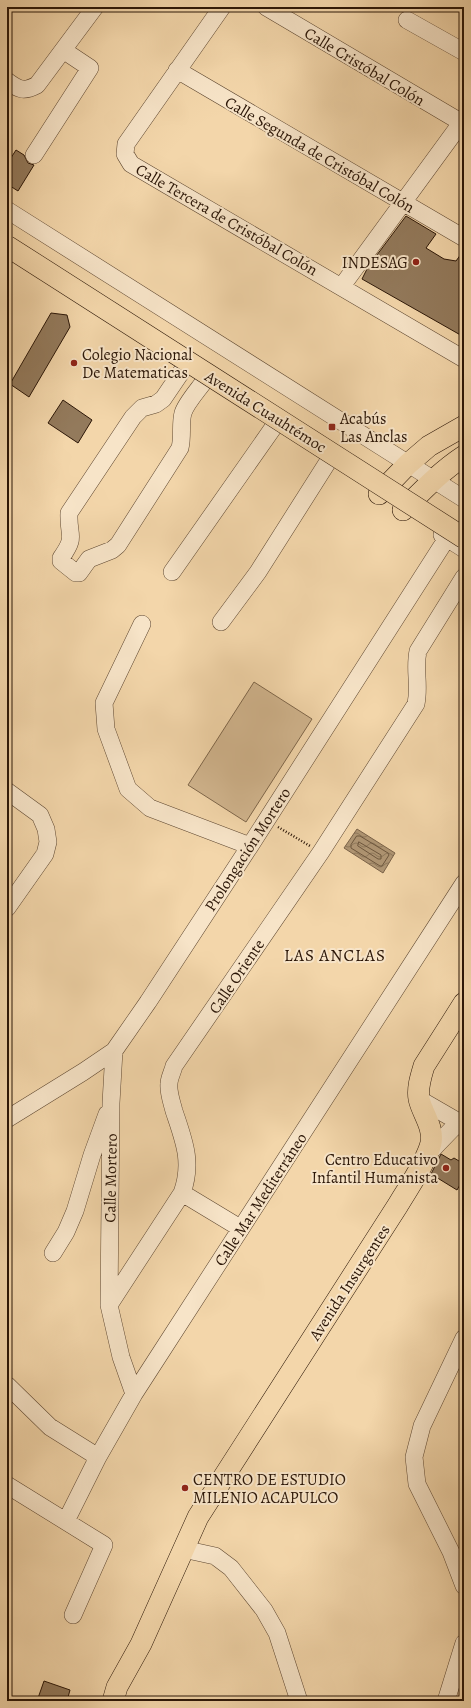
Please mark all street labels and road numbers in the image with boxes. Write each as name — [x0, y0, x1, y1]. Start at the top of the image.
street label: Calle Cristóbal Colón — [300, 22, 429, 112]
street label: Calle Segunda de Cristóbal Colón — [221, 91, 418, 218]
street label: Calle Tercera de Cristóbal Colón — [131, 159, 322, 281]
street label: Avenida Cuauhtémoc — [200, 365, 331, 458]
street label: Prolongación Mortero — [200, 783, 296, 916]
street label: Calle Oriente — [204, 935, 270, 1018]
street label: Calle Mar Mediterráneo — [209, 1128, 312, 1271]
street label: Calle Mortero — [99, 1133, 123, 1223]
street label: Avenida Insurgentes — [304, 1220, 396, 1346]

